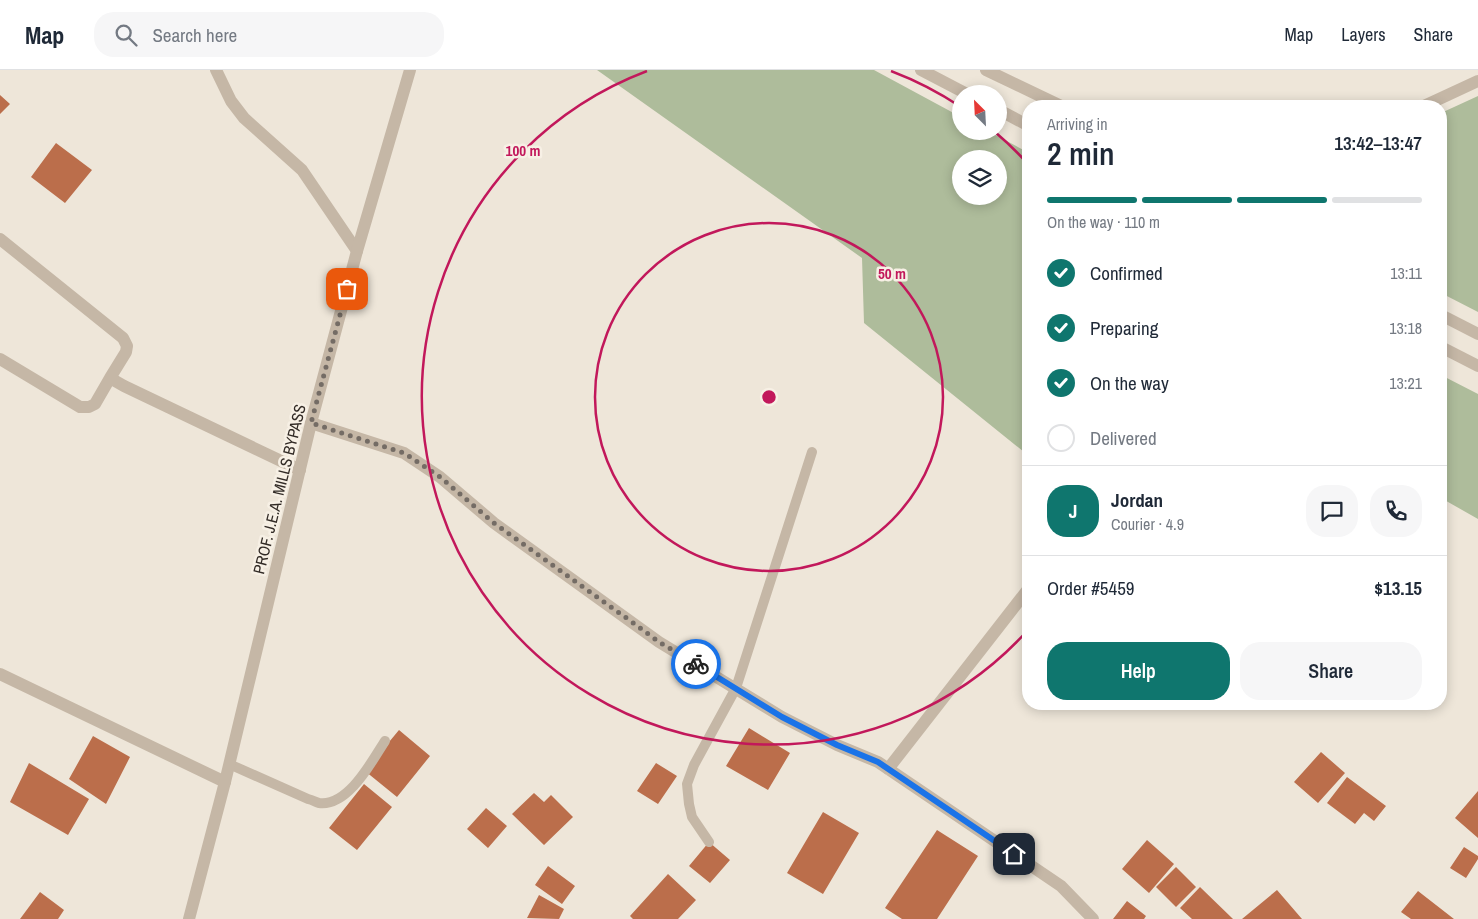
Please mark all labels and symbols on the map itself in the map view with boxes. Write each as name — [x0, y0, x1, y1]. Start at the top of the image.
north arrow — [952, 85, 1008, 140]
text: 100 m — [506, 140, 540, 161]
text: 50 m — [878, 263, 906, 284]
pin — [326, 268, 368, 310]
centre of rings — [760, 388, 778, 406]
street label: PROF. J.E.A. MILLS BYPASS — [247, 402, 311, 576]
courier — [671, 639, 721, 689]
pin — [993, 833, 1035, 875]

